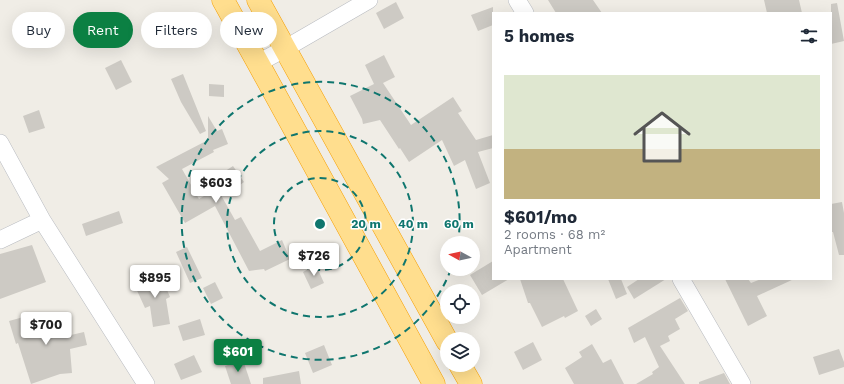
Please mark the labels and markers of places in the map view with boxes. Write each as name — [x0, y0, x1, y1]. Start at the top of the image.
pin: $603 — [192, 170, 240, 204]
centre of rings — [313, 217, 327, 231]
pin: $726 — [290, 243, 338, 277]
pin: $895 — [131, 265, 179, 299]
pin: $700 — [22, 312, 70, 346]
pin: $601 — [214, 339, 262, 373]

